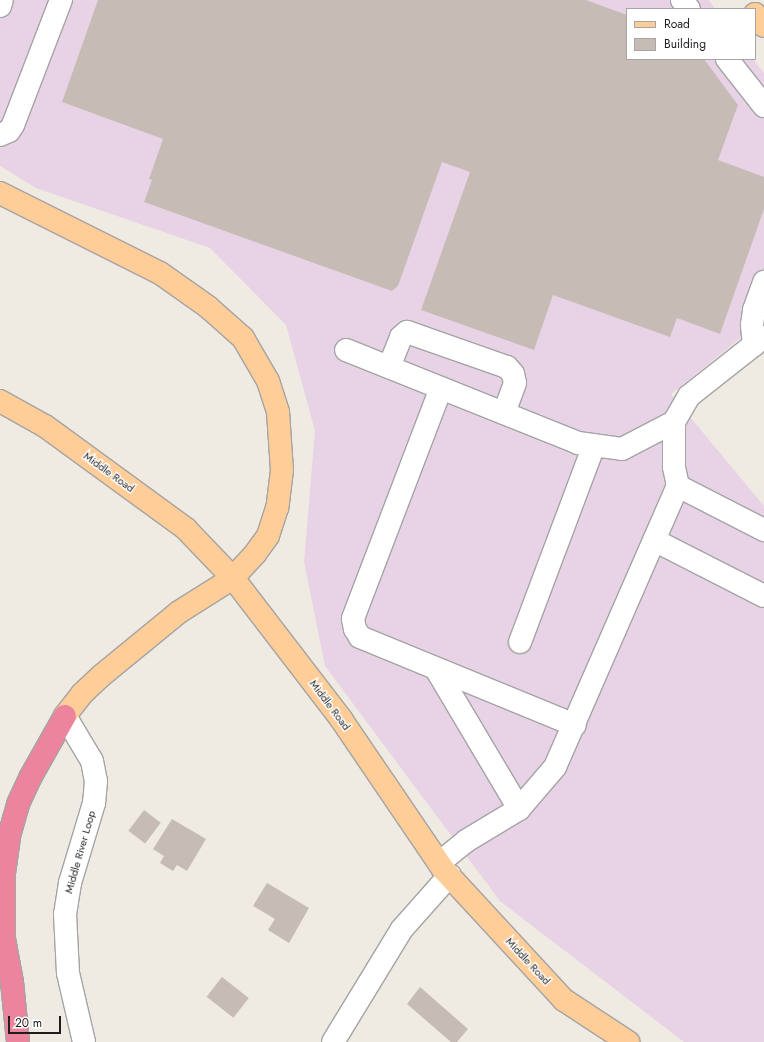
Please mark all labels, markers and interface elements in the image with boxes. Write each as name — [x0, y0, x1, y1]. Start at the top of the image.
legend — [626, 8, 756, 60]
text: Road — [664, 15, 690, 33]
text: Building — [664, 35, 706, 53]
street label: Middle Road — [81, 449, 137, 495]
street label: Middle Road — [307, 677, 353, 733]
street label: Middle River Loop — [62, 809, 98, 895]
street label: Middle Road — [503, 935, 553, 987]
scale bar — [10, 1008, 63, 1034]
text: 20 m — [15, 1014, 42, 1032]

